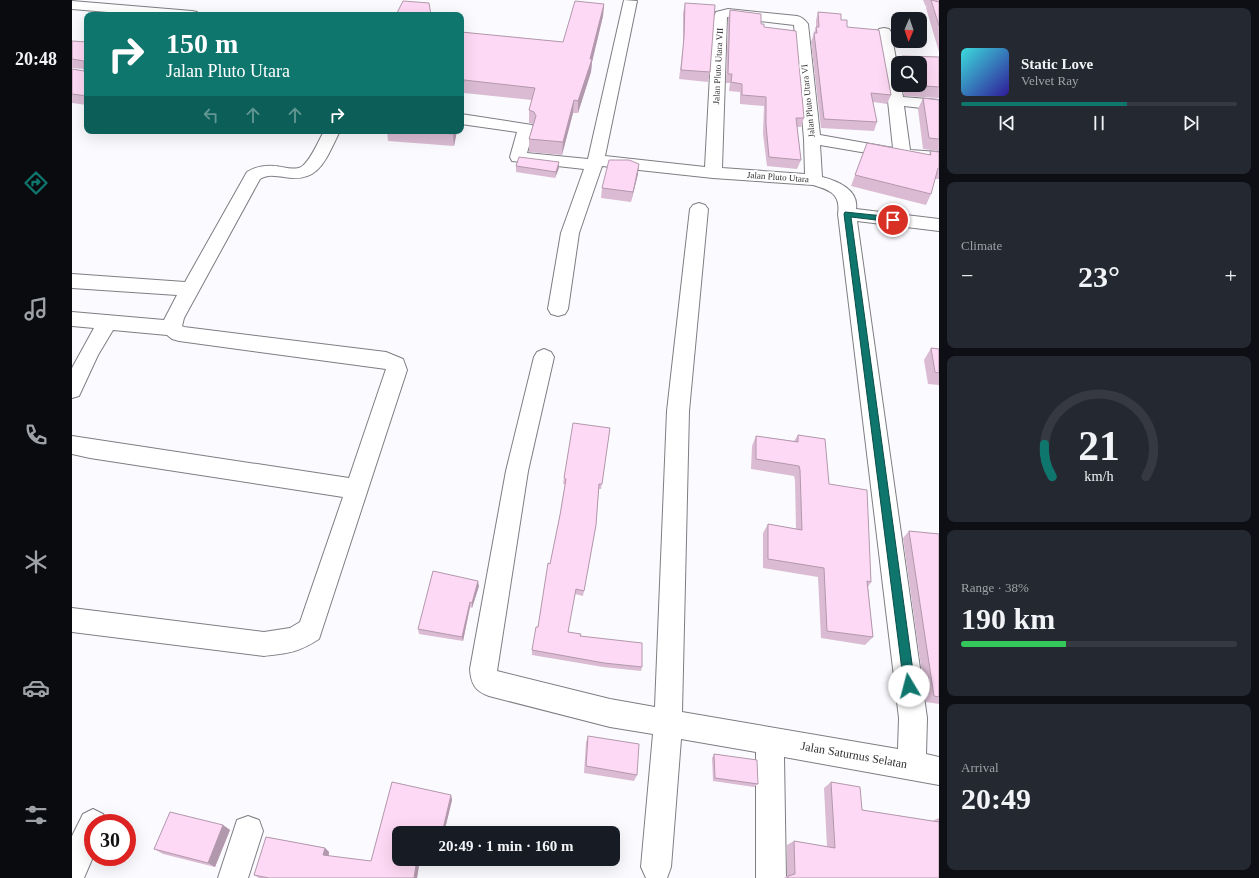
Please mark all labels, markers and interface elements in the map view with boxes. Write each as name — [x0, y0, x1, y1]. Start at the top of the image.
north arrow — [891, 12, 927, 48]
map controls — [891, 12, 927, 92]
icon: right — [100, 28, 152, 80]
text: 150 m — [166, 28, 238, 59]
street label: Jalan Pluto Utara VII — [711, 28, 725, 104]
text: 20:48 — [15, 49, 57, 69]
button: search — [891, 56, 927, 92]
text: Static Love — [1021, 56, 1093, 72]
text: Jalan Pluto Utara — [166, 61, 290, 81]
street label: Jalan Pluto Utara VI — [799, 64, 817, 138]
text: Velvet Ray — [1021, 73, 1078, 88]
icon: left — [200, 104, 222, 126]
icon: ahead — [242, 104, 264, 126]
icon: ahead — [284, 104, 306, 126]
icon: right — [326, 104, 348, 126]
icon: previous — [996, 112, 1018, 134]
icon: pause — [1088, 112, 1110, 134]
icon: next — [1180, 112, 1202, 134]
icon: directions — [22, 169, 50, 197]
street label: Jalan Pluto Utara — [747, 170, 809, 184]
pin — [876, 203, 910, 237]
icon: arrive — [882, 209, 904, 231]
text: Climate — [961, 238, 1002, 253]
text: 23° — [1078, 260, 1120, 293]
text: − — [961, 263, 973, 288]
text: + — [1225, 263, 1237, 288]
icon: music — [22, 295, 50, 323]
icon: phone — [22, 421, 50, 449]
text: 21 — [1078, 423, 1120, 469]
text: km/h — [1084, 468, 1114, 484]
icon: climate — [22, 548, 50, 576]
text: Range · 38% — [961, 580, 1029, 595]
text: 190 km — [961, 602, 1055, 635]
position arrow — [888, 665, 930, 707]
icon: car — [22, 674, 50, 702]
street label: Jalan Saturnus Selatan — [800, 739, 908, 771]
text: Arrival — [961, 760, 999, 775]
text: 20:49 — [961, 782, 1031, 815]
icon: filters — [22, 801, 50, 829]
speed limit sign: 30 — [84, 814, 136, 866]
text: 20:49 · 1 min · 160 m — [439, 838, 574, 854]

